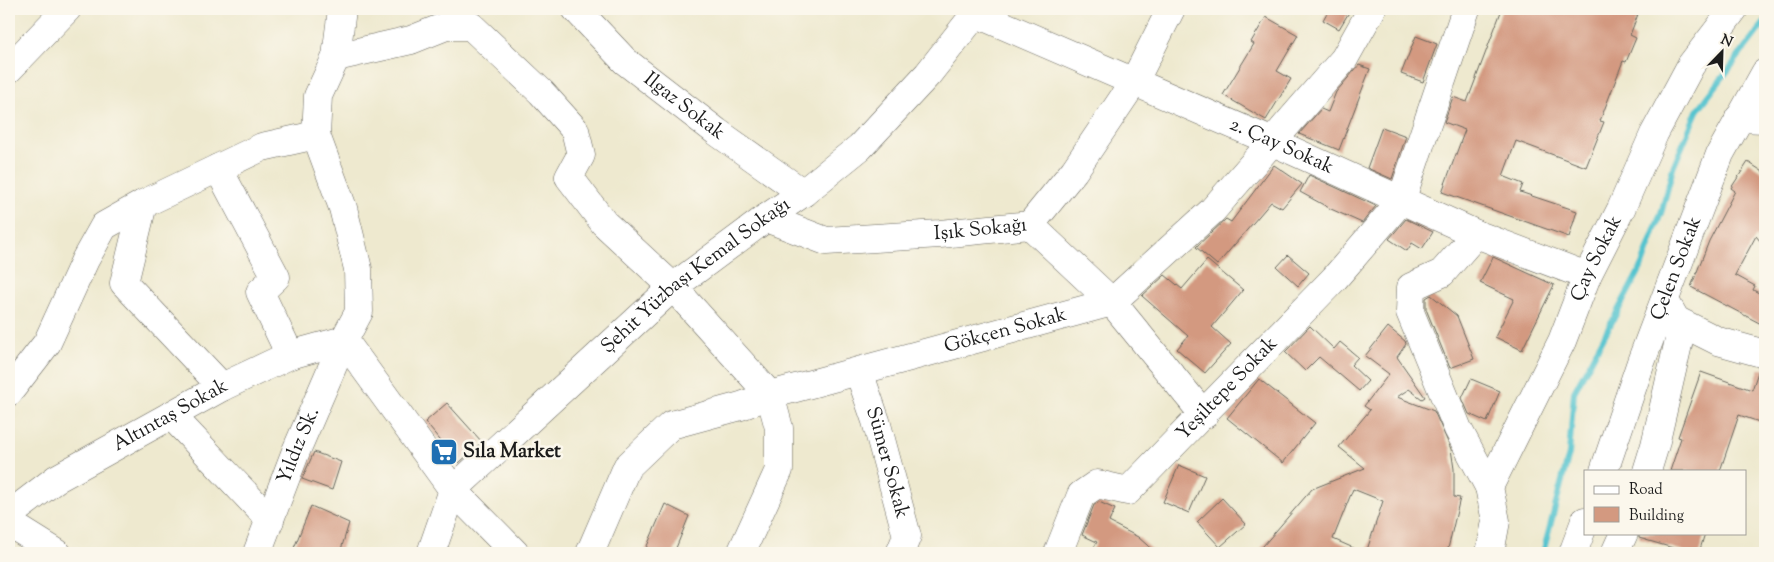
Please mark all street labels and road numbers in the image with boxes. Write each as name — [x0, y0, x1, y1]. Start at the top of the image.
street label: Ilgaz Sokak — [637, 66, 731, 148]
street label: 2. Çay Sokak — [1225, 110, 1339, 182]
street label: Şehit Yüzbaşı Kemal Sokağı — [595, 191, 797, 361]
street label: Çay Sokak — [1564, 210, 1630, 306]
street label: Işık Sokağı — [933, 211, 1029, 249]
street label: Çelen Sokak — [1643, 212, 1709, 325]
street label: Gökçen Sokak — [941, 300, 1070, 362]
street label: Yeşiltepe Sokak — [1170, 330, 1285, 447]
street label: Altıntaş Sokak — [107, 372, 233, 459]
street label: Yıldız Sk. — [270, 403, 328, 488]
street label: Sümer Sokak — [858, 403, 916, 522]

